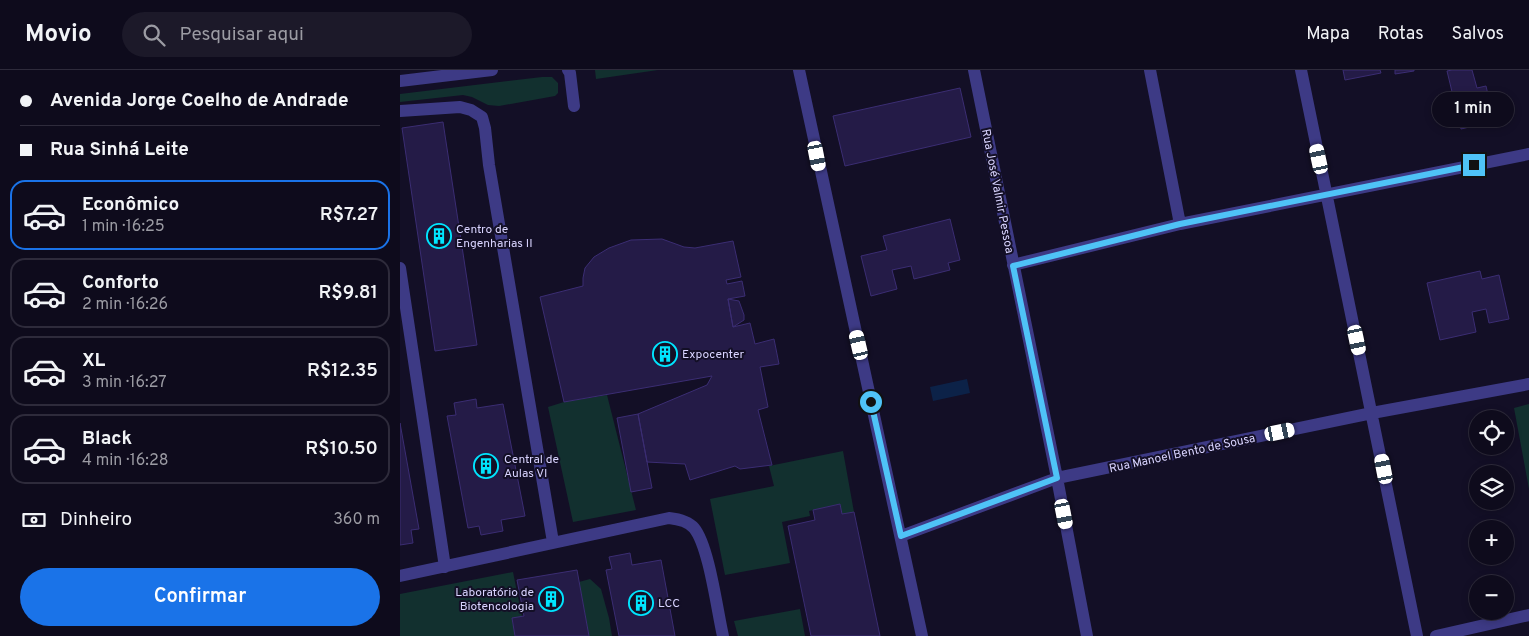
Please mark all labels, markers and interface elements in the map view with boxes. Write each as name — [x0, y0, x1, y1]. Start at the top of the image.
search box — [122, 12, 472, 57]
text: Movio — [25, 20, 92, 50]
icon: search — [140, 21, 168, 49]
text: Pesquisar aqui — [180, 23, 304, 47]
text: Mapa — [1306, 23, 1350, 46]
text: Rotas — [1378, 23, 1424, 46]
text: Salvos — [1452, 23, 1504, 46]
text: Avenida Jorge Coelho de Andrade — [50, 89, 349, 113]
callout: 1 min — [1433, 92, 1515, 128]
text: 1 min — [1454, 99, 1492, 119]
street label: Rua José Valmir Pessoa — [977, 128, 1017, 255]
text: Rua Sinhá Leite — [50, 138, 189, 162]
car — [806, 140, 827, 172]
car — [1308, 143, 1329, 175]
route end — [1463, 154, 1485, 176]
icon: car — [22, 193, 67, 238]
text: Econômico — [82, 193, 179, 217]
text: R$7.27 — [320, 203, 378, 227]
text: 1 min · 16:25 — [82, 217, 165, 237]
place label: Centro de Engenharias II — [456, 222, 533, 252]
building icon: Centro de Engenharias II — [426, 223, 452, 249]
icon: car — [22, 271, 67, 316]
text: Conforto — [82, 271, 159, 295]
text: R$9.81 — [318, 281, 378, 305]
text: 2 min · 16:26 — [82, 295, 168, 315]
car — [1346, 324, 1367, 356]
car — [848, 329, 869, 361]
building icon: Expocenter — [652, 341, 678, 367]
place label: Expocenter — [682, 347, 745, 363]
icon: car — [22, 349, 67, 394]
text: XL — [82, 349, 105, 373]
text: R$12.35 — [307, 359, 378, 383]
text: 3 min · 16:27 — [82, 373, 167, 393]
route start — [860, 391, 882, 413]
map controls — [1469, 410, 1514, 620]
button: locate — [1469, 410, 1514, 455]
car — [1263, 422, 1296, 442]
icon: car — [22, 427, 67, 472]
text: Black — [82, 427, 132, 451]
street label: Rua Manoel Bento de Sousa — [1108, 431, 1257, 477]
text: R$10.50 — [305, 437, 378, 461]
text: 4 min · 16:28 — [82, 451, 169, 471]
place label: Central de Aulas VI — [504, 452, 559, 482]
building icon: Central de Aulas VI — [473, 453, 499, 479]
car — [1373, 453, 1394, 485]
button: layers — [1469, 465, 1514, 510]
car — [1053, 498, 1074, 530]
icon: cash — [20, 506, 48, 534]
text: Dinheiro — [60, 508, 132, 532]
text: 360 m — [333, 510, 380, 530]
button: + — [1469, 520, 1514, 565]
button: Confirmar — [20, 568, 380, 626]
button: − — [1469, 575, 1514, 620]
place label: Laboratório de Biotencologia — [455, 585, 534, 615]
building icon: Laboratório de Biotencologia — [538, 586, 564, 612]
building icon: LCC — [628, 590, 654, 616]
place label: LCC — [658, 596, 680, 612]

